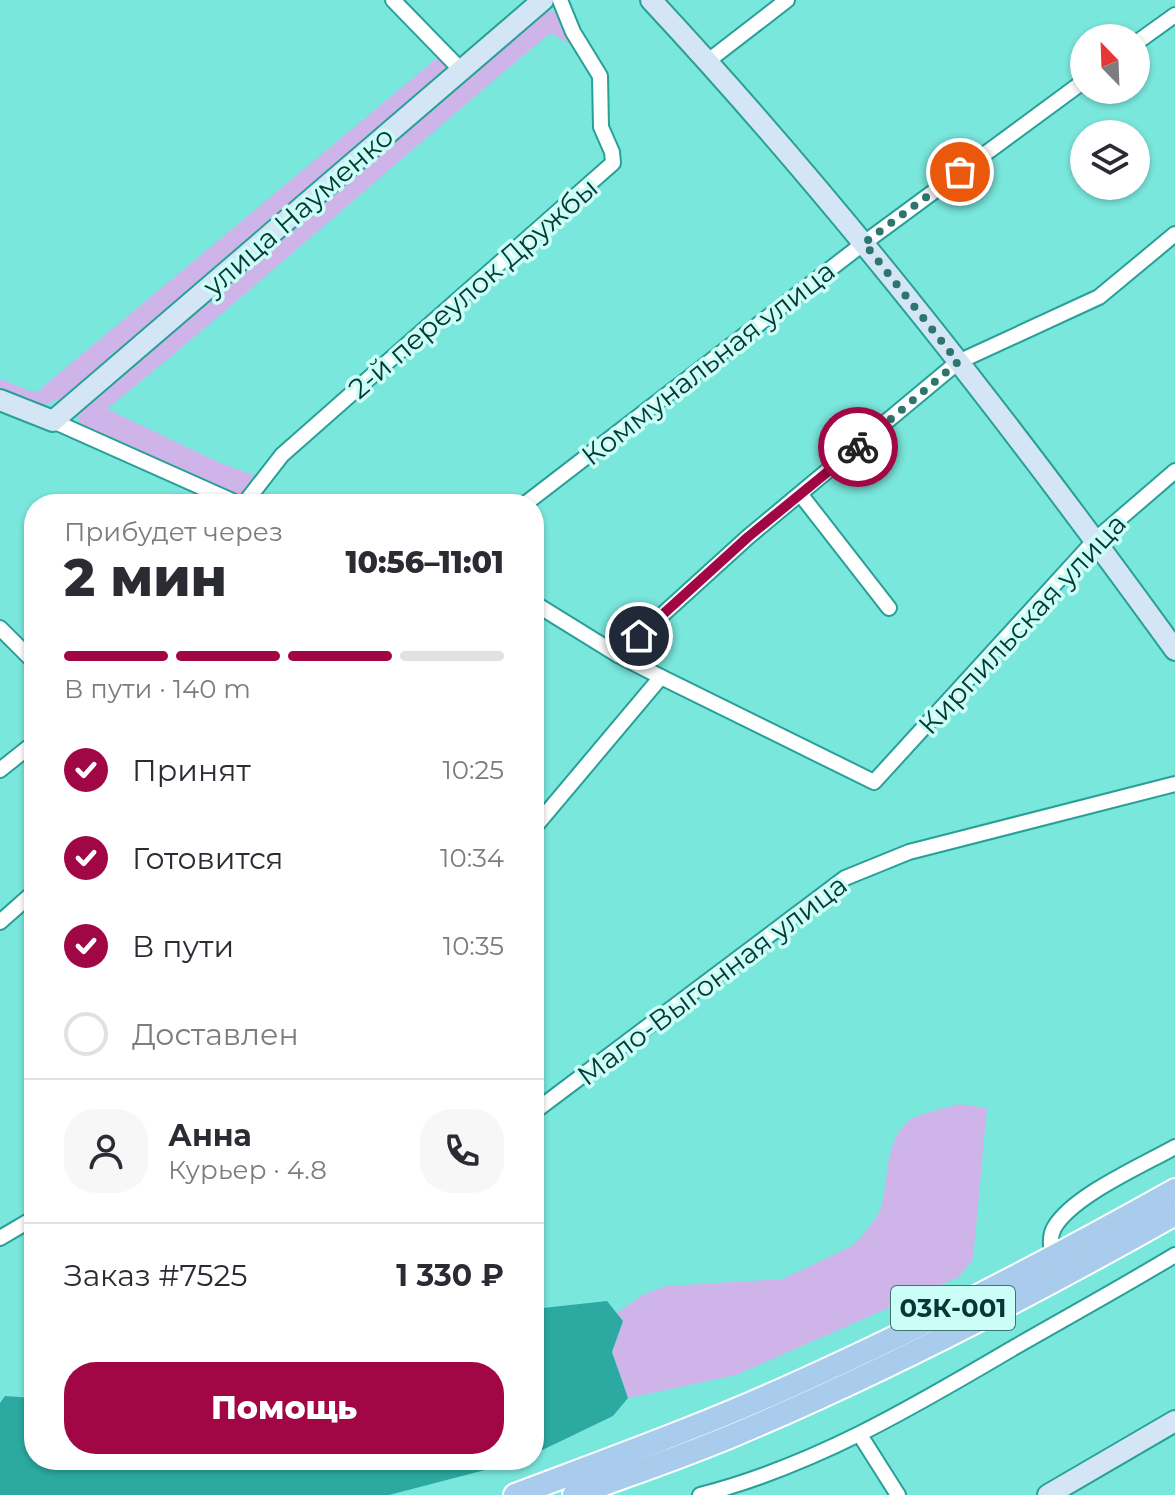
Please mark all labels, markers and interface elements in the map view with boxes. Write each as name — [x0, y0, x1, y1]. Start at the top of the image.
north arrow — [1070, 24, 1150, 104]
map controls — [1070, 24, 1150, 200]
street label: улица Науменко — [195, 119, 400, 304]
button: layers — [1070, 120, 1150, 200]
pin — [926, 138, 994, 206]
icon: bag — [938, 150, 982, 194]
street label: 2-й переулок Дружбы — [341, 171, 605, 405]
street label: Коммунальная улица — [575, 254, 841, 472]
courier — [818, 407, 898, 487]
icon: bike — [836, 425, 880, 469]
street label: Кирпильская улица — [911, 507, 1133, 741]
text: Прибудет через — [64, 516, 283, 548]
text: 10:56–11:01 — [345, 544, 504, 581]
text: 2 мин — [64, 546, 227, 609]
pin — [605, 602, 673, 670]
icon: home — [617, 614, 661, 658]
text: В пути · 140 m — [64, 673, 251, 705]
icon: check — [64, 748, 108, 792]
text: Принят — [132, 752, 251, 789]
text: 10:25 — [442, 754, 504, 786]
icon: check — [64, 836, 108, 880]
text: Готовится — [132, 840, 284, 877]
text: 10:34 — [440, 842, 504, 874]
street label: Мало-Выгонная улица — [570, 867, 854, 1093]
icon: check — [64, 924, 108, 968]
text: В пути — [132, 928, 234, 965]
text: 10:35 — [443, 930, 504, 962]
text: Доставлен — [132, 1016, 299, 1053]
button: person — [64, 1109, 148, 1193]
button: phone — [420, 1109, 504, 1193]
text: Анна — [168, 1117, 252, 1154]
text: Курьер · 4.8 — [168, 1154, 327, 1186]
text: Заказ #7525 — [64, 1257, 247, 1294]
text: 1 330 ₽ — [396, 1257, 504, 1294]
road number: 03К-001 — [891, 1286, 1015, 1330]
button: Помощь — [64, 1362, 504, 1454]

